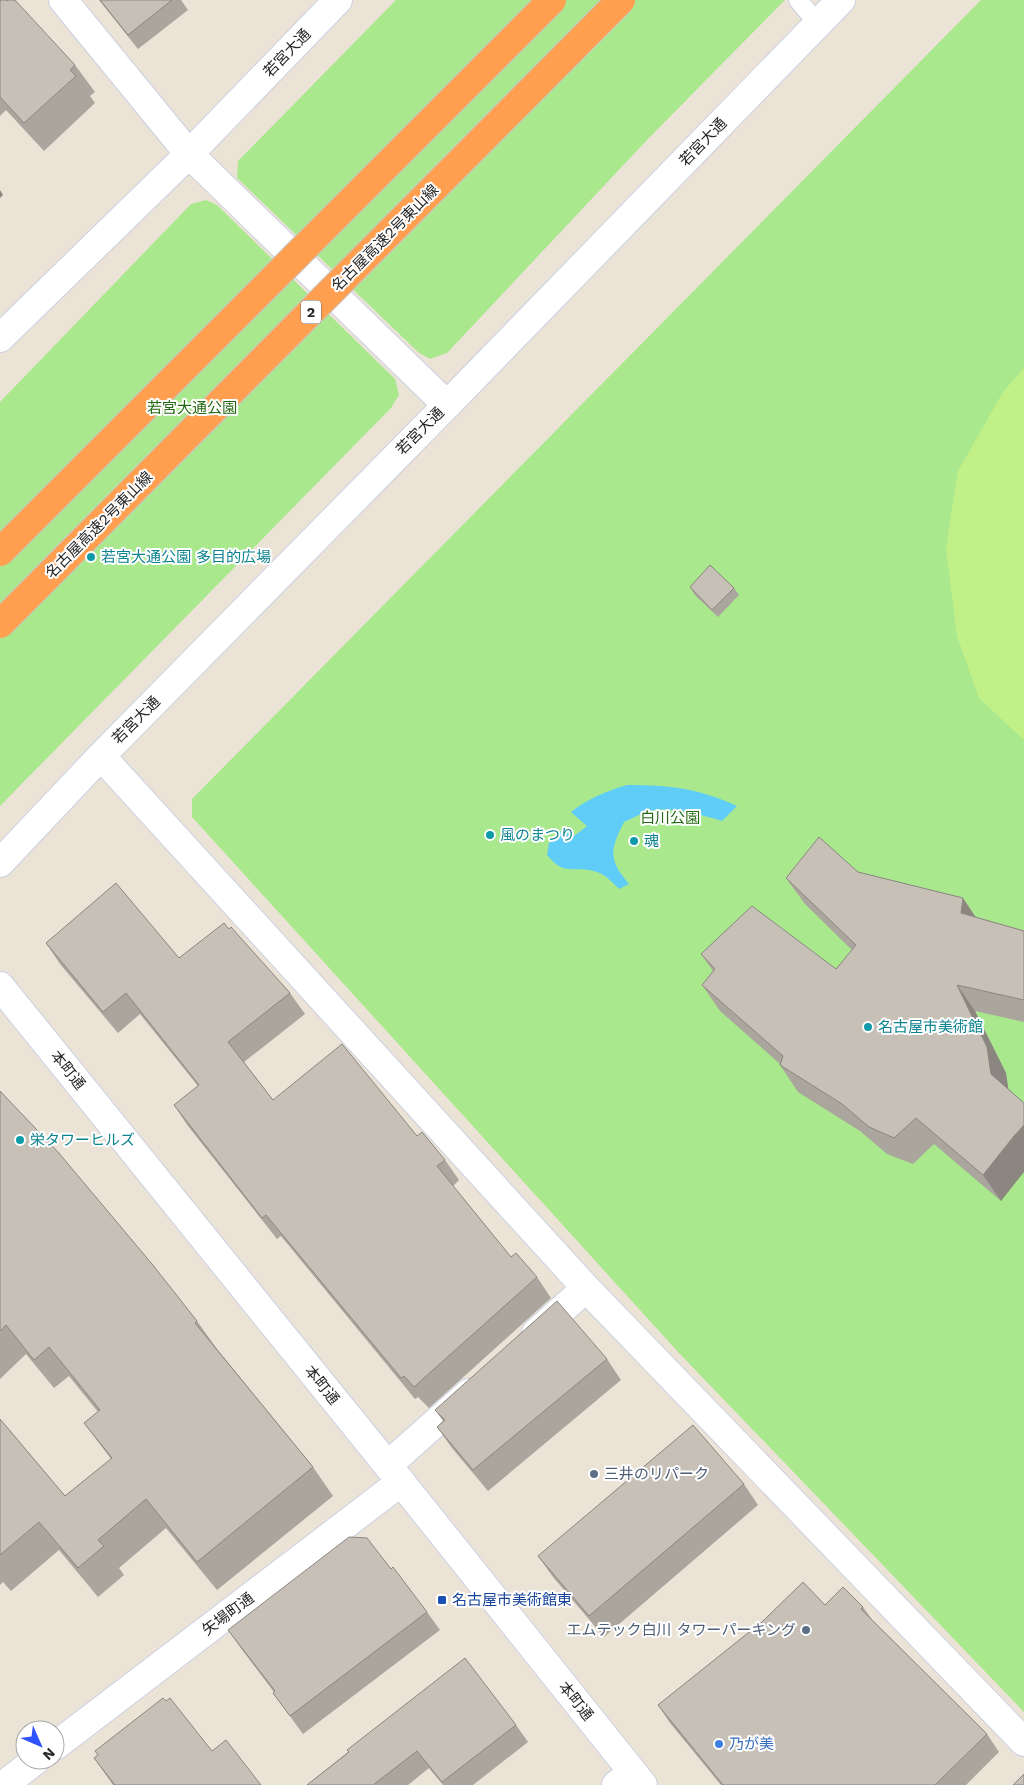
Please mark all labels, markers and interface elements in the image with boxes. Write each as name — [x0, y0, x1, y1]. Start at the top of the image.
street label: 若宮大通 — [260, 25, 314, 81]
street label: 若宮大通 — [676, 114, 730, 170]
street label: 名古屋高速2号東山線 — [328, 181, 442, 295]
road number: 2 — [301, 300, 321, 324]
park label: 若宮大通公園 — [147, 399, 237, 417]
street label: 若宮大通 — [392, 403, 448, 459]
street label: 名古屋高速2号東山線 — [42, 468, 156, 582]
place label: 若宮大通公園 多目的広場 — [101, 548, 271, 566]
marker: 若宮大通公園 多目的広場 — [85, 551, 97, 563]
street label: 若宮大通 — [108, 692, 164, 748]
park label: 白川公園 — [640, 809, 700, 827]
place label: 風のまつり — [500, 826, 575, 844]
marker: 風のまつり — [484, 829, 496, 841]
place label: 魂 — [644, 832, 659, 850]
marker: 魂 — [628, 835, 640, 847]
place label: 名古屋市美術館 — [878, 1018, 983, 1036]
marker: 名古屋市美術館 — [862, 1021, 874, 1033]
street label: 本町通 — [47, 1047, 89, 1093]
place label: 栄タワーヒルズ — [30, 1131, 135, 1149]
marker: 栄タワーヒルズ — [14, 1134, 26, 1146]
street label: 本町通 — [301, 1362, 343, 1408]
place label: 三井のリパーク — [604, 1465, 709, 1483]
marker: 三井のリパーク — [588, 1468, 600, 1480]
street label: 矢場町通 — [199, 1589, 257, 1639]
place label: 名古屋市美術館東 — [452, 1591, 572, 1609]
marker: 名古屋市美術館東 — [436, 1594, 448, 1606]
place label: エムテック白川 タワーパーキング — [566, 1621, 796, 1639]
marker: エムテック白川 タワーパーキング — [800, 1624, 812, 1636]
street label: 本町通 — [555, 1678, 597, 1724]
north arrow — [15, 1720, 65, 1770]
place label: 乃が美 — [729, 1735, 774, 1753]
marker: 乃が美 — [713, 1738, 725, 1750]
text: N — [40, 1745, 59, 1764]

